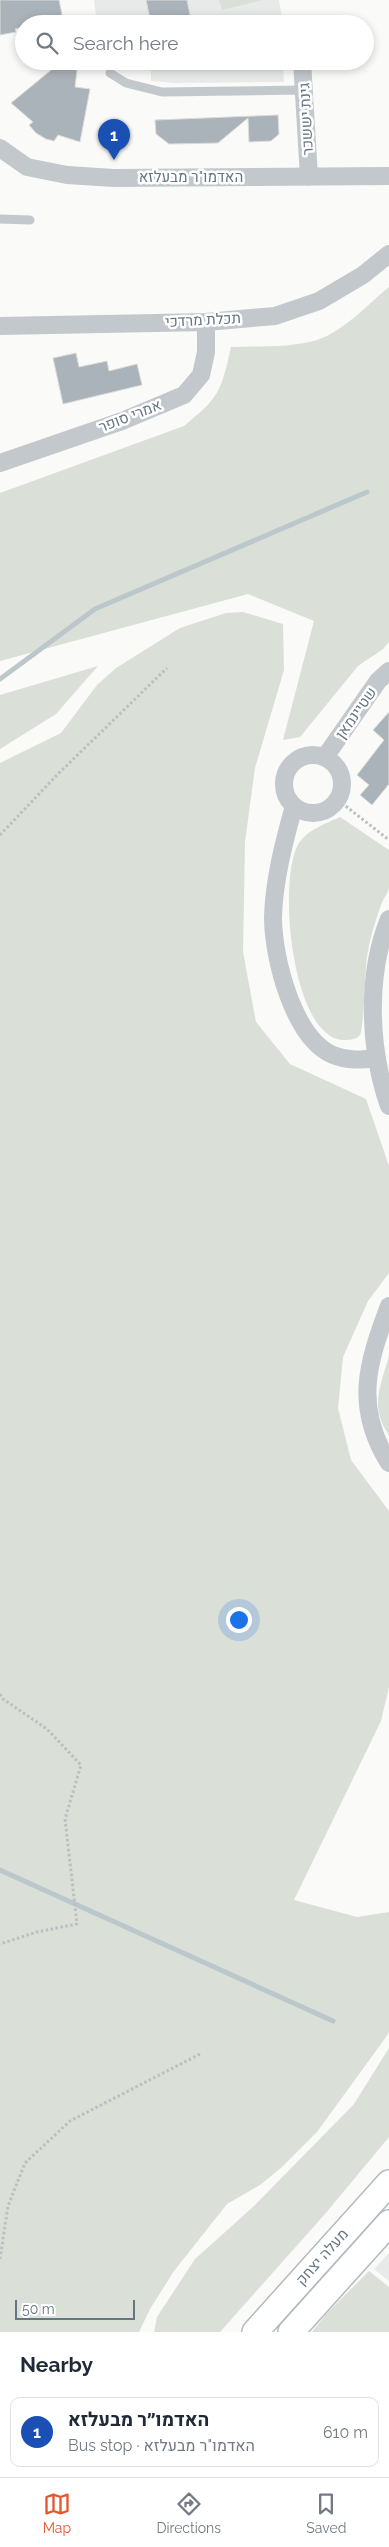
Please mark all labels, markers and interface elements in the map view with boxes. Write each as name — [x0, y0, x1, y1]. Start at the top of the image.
search box — [15, 15, 374, 70]
icon: search — [33, 29, 61, 57]
text: Search here — [73, 32, 179, 54]
street label: גינת יששכר — [295, 82, 317, 156]
pin: 1 — [98, 119, 130, 160]
street label: האדמו"ר מבעלזא — [139, 168, 243, 186]
street label: תכלת מרדכי — [165, 309, 241, 331]
street label: אמרי סופר — [96, 396, 164, 436]
street label: שטיינמאן — [332, 684, 380, 742]
your location — [226, 1607, 252, 1633]
street label: מעלה יצחק — [292, 2225, 352, 2289]
scale bar — [15, 2297, 135, 2320]
text: 50 m — [22, 2301, 55, 2317]
text: Nearby — [20, 2352, 93, 2377]
text: האדמו״ר מבעלזא — [68, 2408, 209, 2430]
text: 1 — [33, 2423, 41, 2442]
text: 610 m — [323, 2423, 368, 2442]
text: Bus stop · האדמו"ר מבעלזא — [68, 2436, 255, 2455]
tab: Map — [43, 2490, 71, 2536]
tab: Directions — [156, 2490, 221, 2536]
tab: Saved — [306, 2490, 346, 2536]

